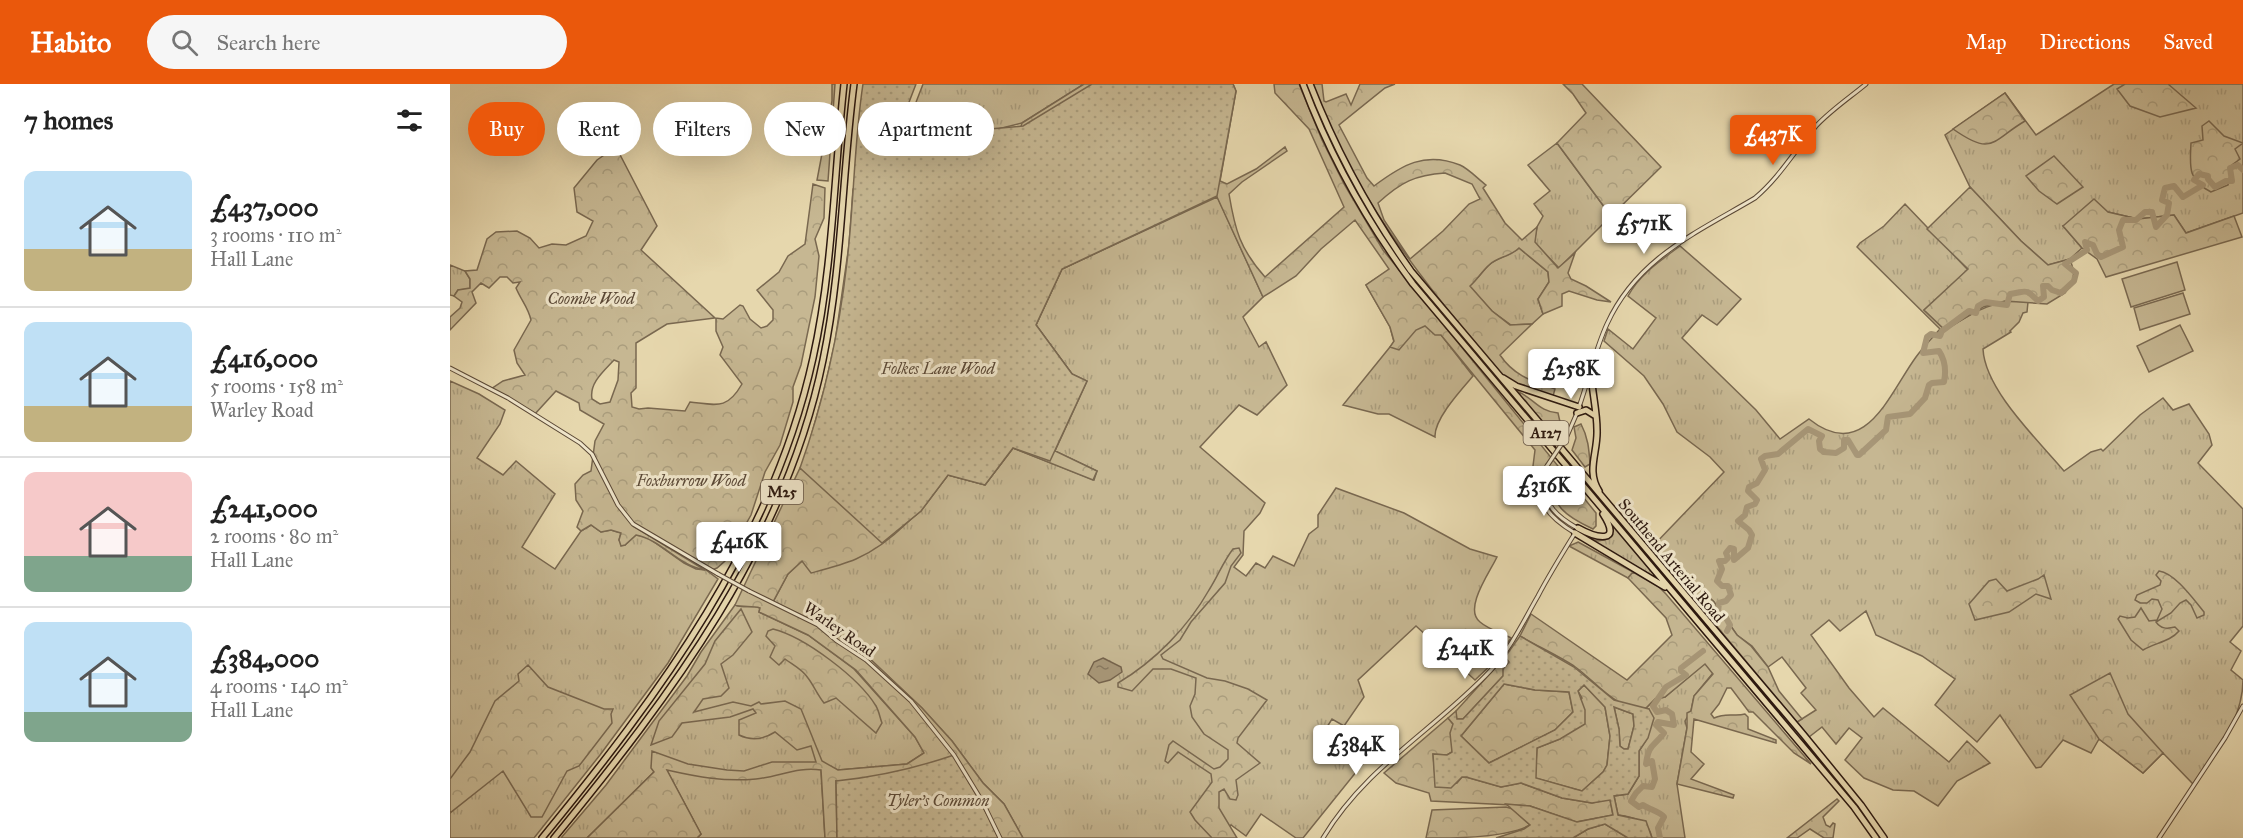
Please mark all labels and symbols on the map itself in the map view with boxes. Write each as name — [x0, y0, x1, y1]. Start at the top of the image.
pin: £437K — [1731, 115, 1815, 166]
pin: £571K — [1602, 204, 1686, 255]
park label: Coombe Wood — [547, 289, 636, 308]
pin: £258K — [1529, 349, 1613, 400]
park label: Folkes Lane Wood — [880, 359, 997, 378]
road number: A127 — [1524, 421, 1568, 445]
pin: £316K — [1502, 466, 1586, 517]
park label: Foxburrow Wood — [635, 471, 747, 490]
road number: M25 — [761, 480, 803, 504]
street label: Southend Arterial Road — [1614, 495, 1729, 626]
pin: £416K — [697, 522, 781, 573]
street label: Warley Road — [800, 598, 879, 661]
pin: £241K — [1423, 629, 1507, 680]
pin: £384K — [1314, 725, 1398, 776]
park label: Tyler's Common — [887, 791, 990, 810]

